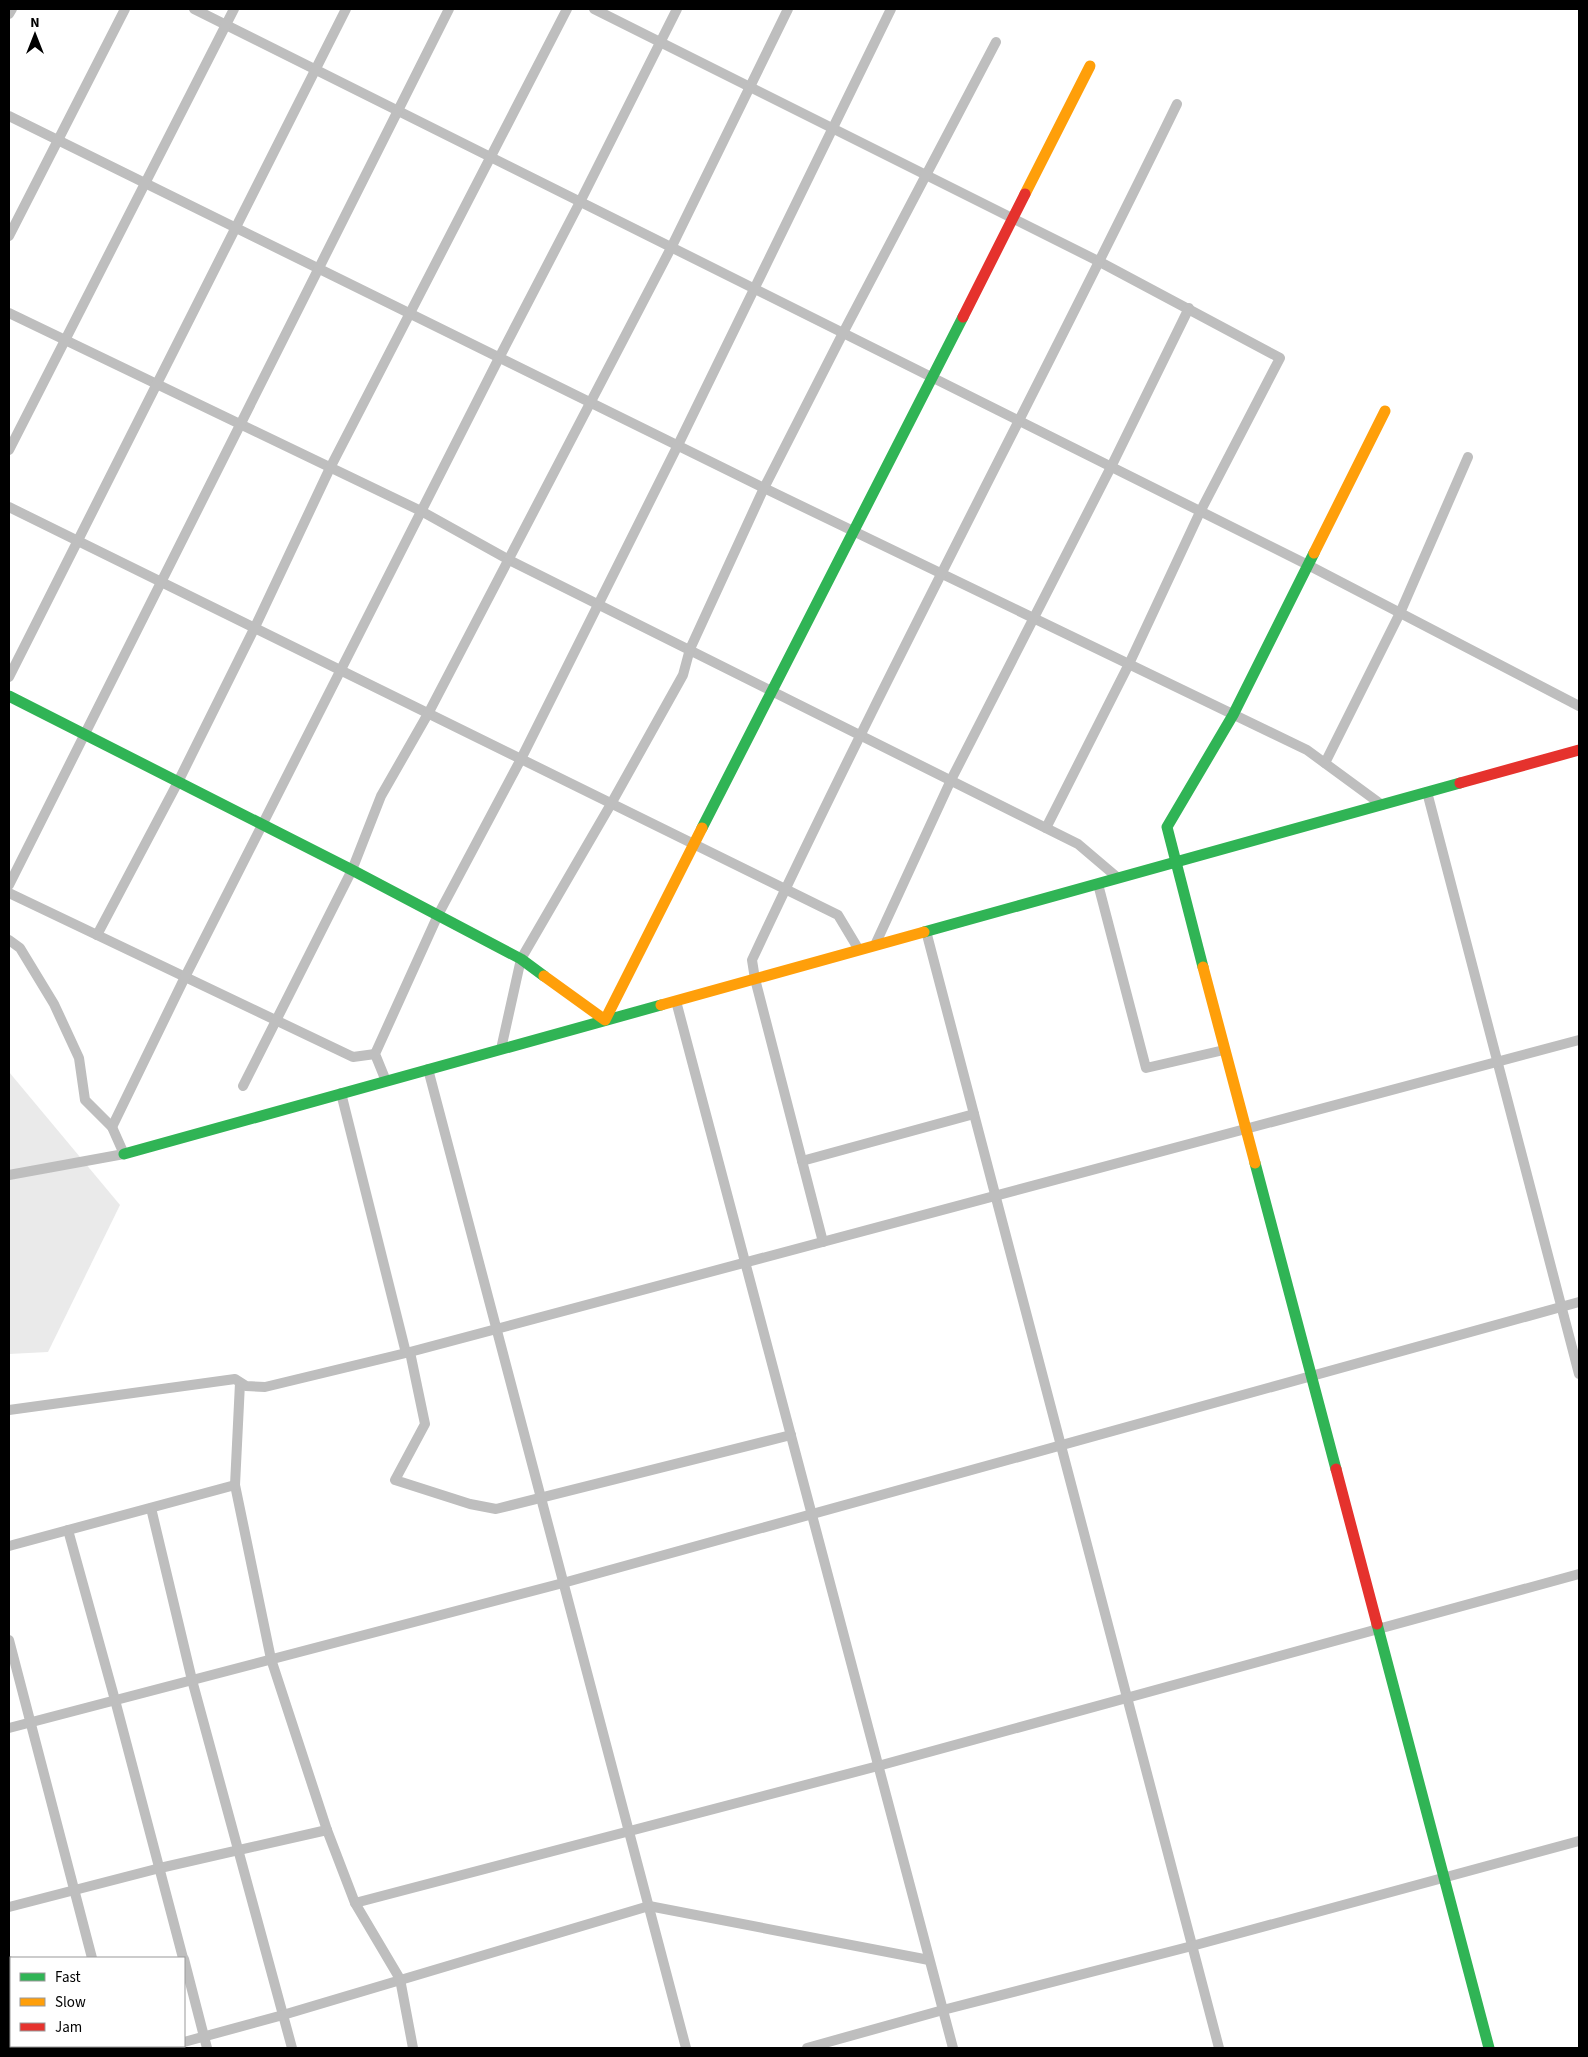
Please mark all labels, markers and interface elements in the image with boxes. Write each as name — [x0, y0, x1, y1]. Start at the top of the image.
north arrow — [10, 10, 60, 60]
text: N — [30, 13, 40, 33]
legend — [10, 1957, 185, 2047]
text: Fast — [55, 1967, 81, 1988]
text: Slow — [55, 1992, 86, 2013]
text: Jam — [55, 2017, 82, 2038]

